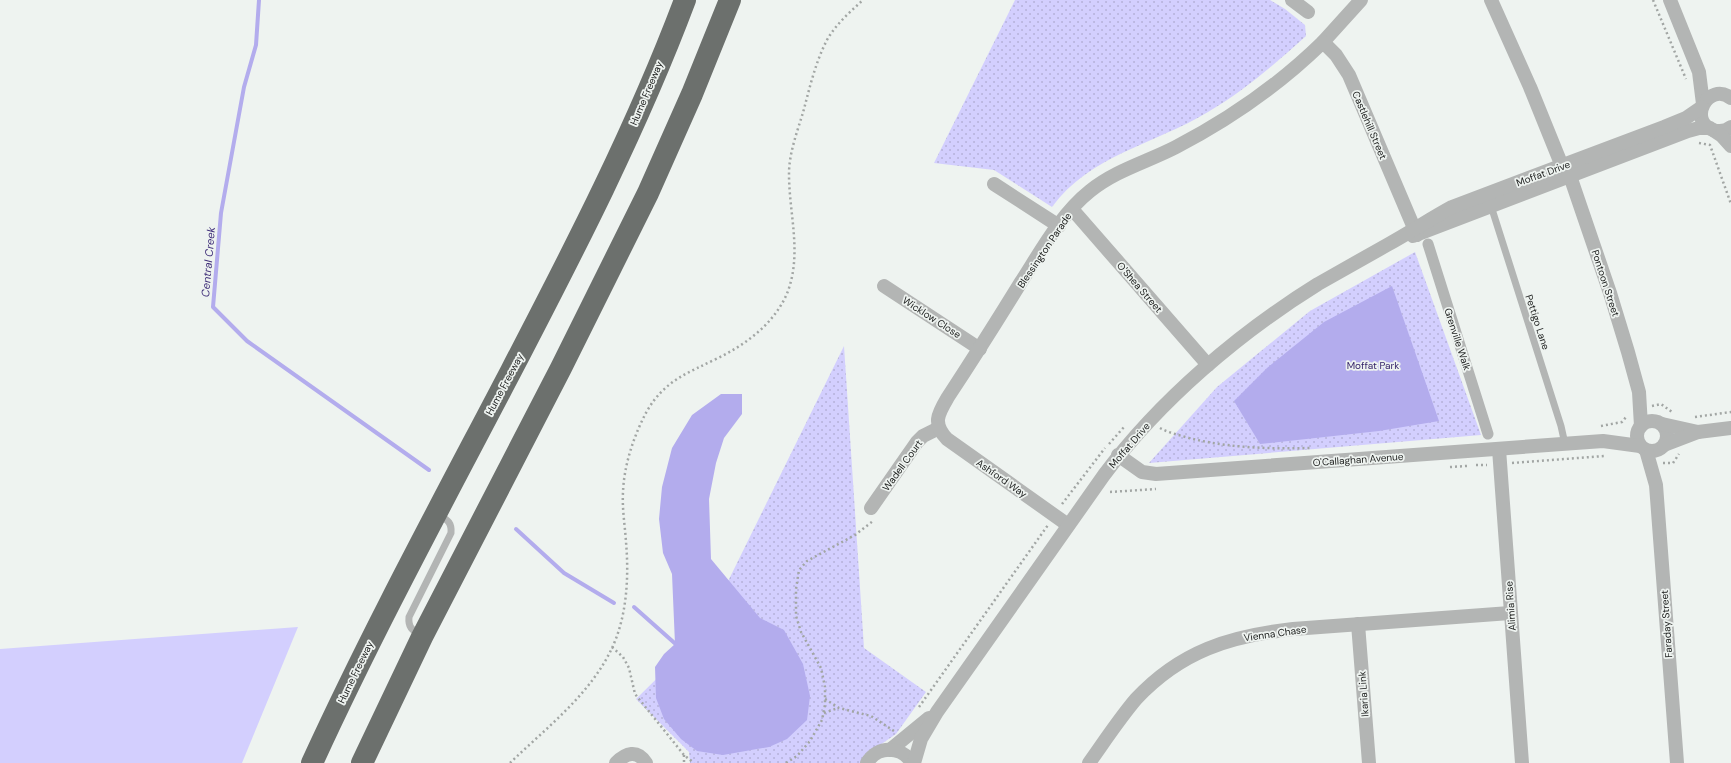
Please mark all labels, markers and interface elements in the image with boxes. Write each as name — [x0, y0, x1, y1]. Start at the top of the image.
street label: Hume Freeway — [627, 59, 666, 127]
street label: Castlehill Street — [1349, 89, 1390, 161]
street label: Moffat Drive — [1514, 158, 1572, 189]
street label: Blessington Parade — [1014, 210, 1075, 290]
water label: Central Creek — [198, 226, 218, 298]
street label: Pontoon Street — [1589, 248, 1622, 318]
street label: O'Shea Street — [1114, 259, 1165, 315]
street label: Pettigo Lane — [1522, 293, 1553, 352]
street label: Wicklow Close — [900, 294, 964, 341]
street label: Grenville Walk — [1441, 306, 1474, 372]
street label: Hume Freeway — [483, 351, 526, 417]
park label: Moffat Park — [1347, 359, 1399, 372]
street label: Moffat Drive — [1106, 420, 1153, 471]
street label: Wadell Court — [879, 437, 925, 493]
street label: O'Callaghan Avenue — [1312, 450, 1404, 469]
street label: Ashford Way — [974, 456, 1030, 501]
street label: Alimia Rise — [1502, 580, 1519, 631]
street label: Faraday Street — [1658, 590, 1675, 658]
street label: Vienna Chase — [1243, 623, 1308, 644]
street label: Hume Freeway — [335, 638, 376, 706]
street label: Ikaria Link — [1355, 671, 1372, 717]

